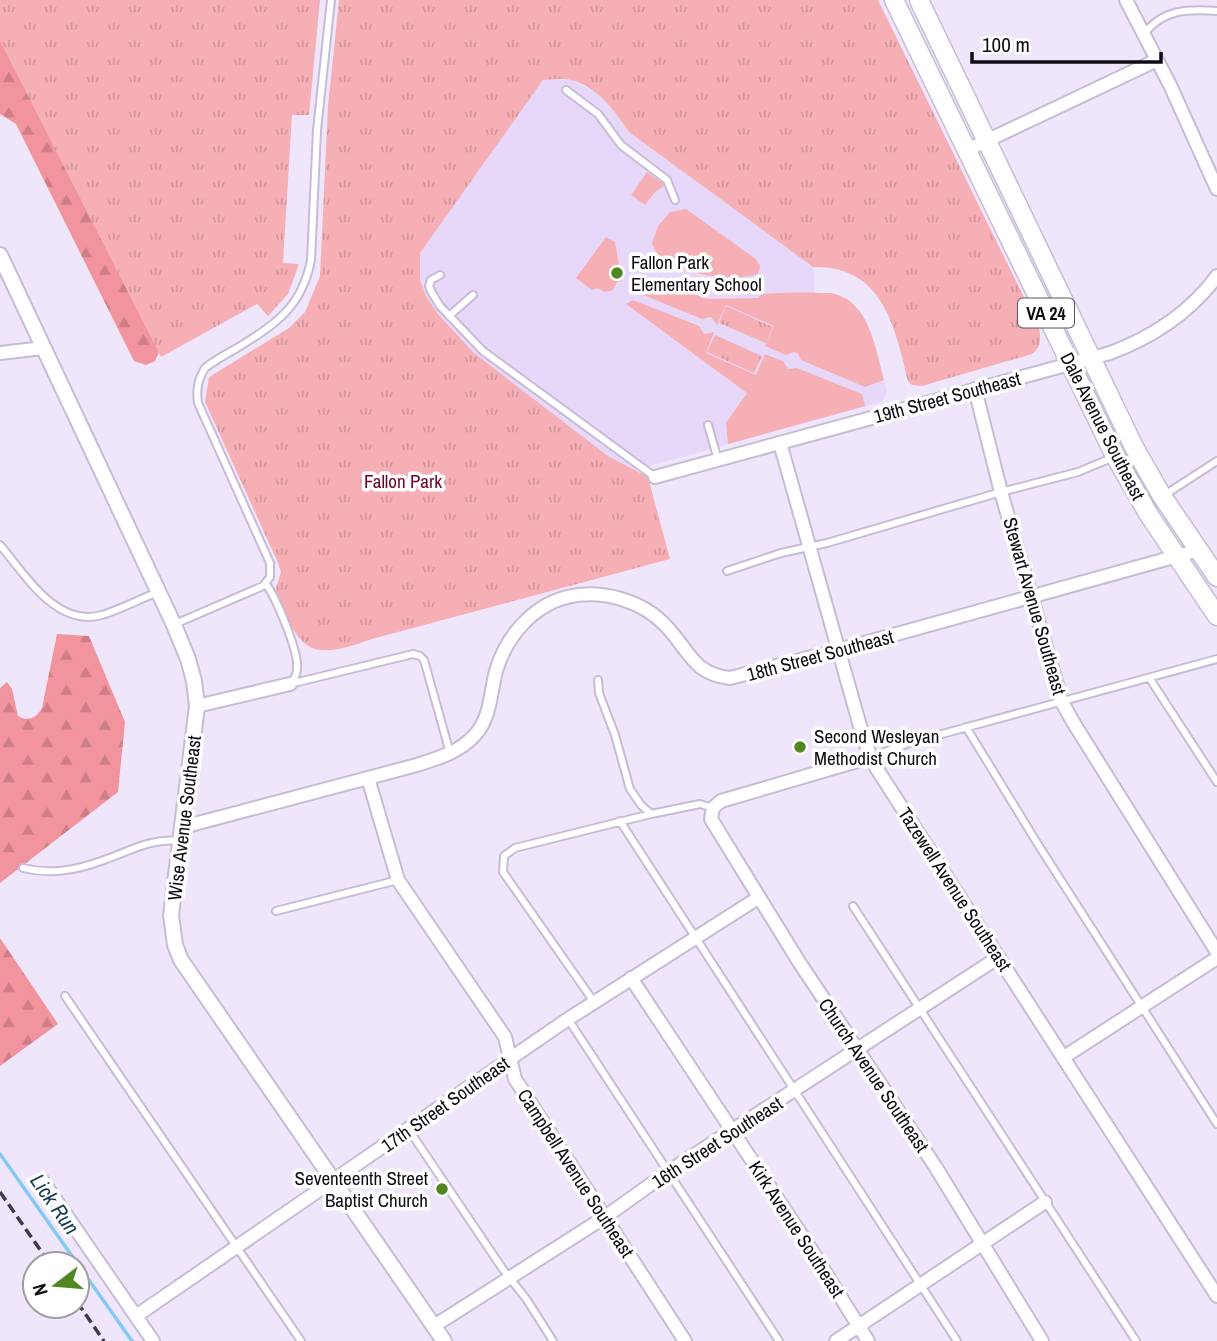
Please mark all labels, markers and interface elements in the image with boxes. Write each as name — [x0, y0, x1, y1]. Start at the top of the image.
scale bar — [972, 21, 1161, 65]
text: 100 m — [982, 30, 1030, 59]
place label: Fallon Park Elementary School — [631, 249, 762, 297]
marker: Fallon Park Elementary School — [609, 265, 625, 281]
road number: VA 24 — [1018, 298, 1074, 328]
street label: Dale Avenue Southeast — [1055, 348, 1152, 505]
street label: 19th Street Southeast — [871, 365, 1024, 429]
park label: Fallon Park — [364, 468, 442, 494]
street label: Stewart Avenue Southeast — [997, 514, 1073, 698]
street label: 18th Street Southeast — [744, 623, 897, 687]
place label: Second Wesleyan Methodist Church — [814, 723, 939, 771]
street label: Wise Avenue Southeast — [161, 733, 207, 902]
marker: Second Wesleyan Methodist Church — [792, 739, 808, 755]
street label: Tazewell Avenue Southeast — [892, 802, 1018, 977]
street label: Church Avenue Southeast — [813, 993, 936, 1158]
street label: 17th Street Southeast — [376, 1050, 515, 1158]
street label: Campbell Avenue Southeast — [512, 1084, 641, 1263]
street label: 16th Street Southeast — [647, 1090, 788, 1194]
street label: Kirk Avenue Southeast — [743, 1156, 851, 1303]
place label: Seventeenth Street Baptist Church — [295, 1165, 429, 1213]
water label: Lick Run — [24, 1168, 86, 1240]
marker: Seventeenth Street Baptist Church — [434, 1181, 450, 1197]
north arrow — [21, 1250, 91, 1320]
text: N — [26, 1281, 54, 1299]

